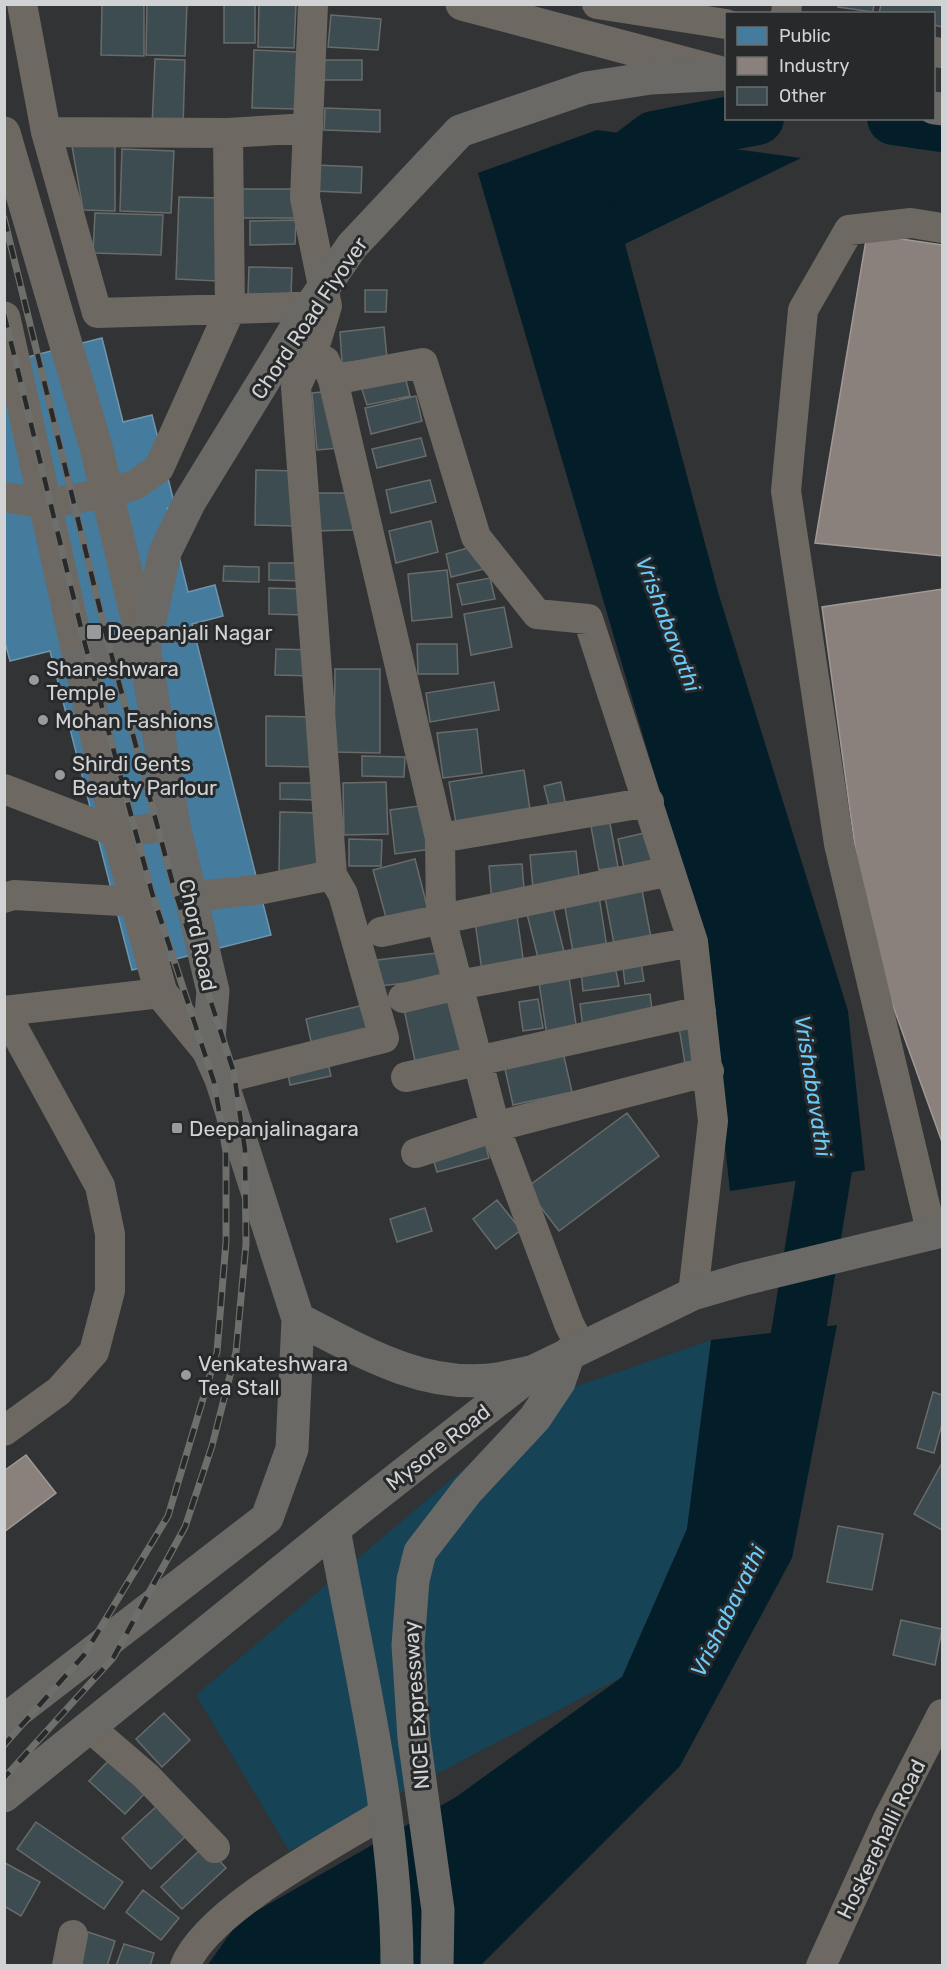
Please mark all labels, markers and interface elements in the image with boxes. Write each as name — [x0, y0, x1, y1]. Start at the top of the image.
legend — [725, 12, 935, 120]
text: Public — [779, 25, 831, 47]
text: Industry — [779, 55, 849, 77]
text: Other — [779, 85, 826, 107]
street label: Chord Road Flyover — [245, 232, 373, 404]
water label: Vrishabavathi — [630, 552, 706, 696]
place label: Deepanjali Nagar — [107, 620, 272, 645]
marker: Deepanjali Nagar — [85, 623, 103, 641]
place label: Shaneshwara Temple — [46, 656, 179, 705]
marker: Shaneshwara Temple — [27, 673, 41, 687]
place label: Mohan Fashions — [55, 708, 213, 733]
marker: Mohan Fashions — [36, 713, 50, 727]
place label: Shirdi Gents Beauty Parlour — [72, 751, 217, 800]
marker: Shirdi Gents Beauty Parlour — [53, 768, 67, 782]
street label: Chord Road — [174, 877, 222, 993]
water label: Vrishabavathi — [788, 1013, 838, 1159]
place label: Deepanjalinagara — [189, 1116, 359, 1141]
marker: Deepanjalinagara — [170, 1121, 184, 1135]
place label: Venkateshwara Tea Stall — [198, 1351, 348, 1400]
marker: Venkateshwara Tea Stall — [179, 1368, 193, 1382]
street label: Mysore Road — [381, 1399, 495, 1495]
water label: Vrishabavathi — [684, 1540, 772, 1681]
street label: NICE Expressway — [398, 1619, 434, 1790]
street label: Hoskerehalli Road — [832, 1755, 930, 1923]

